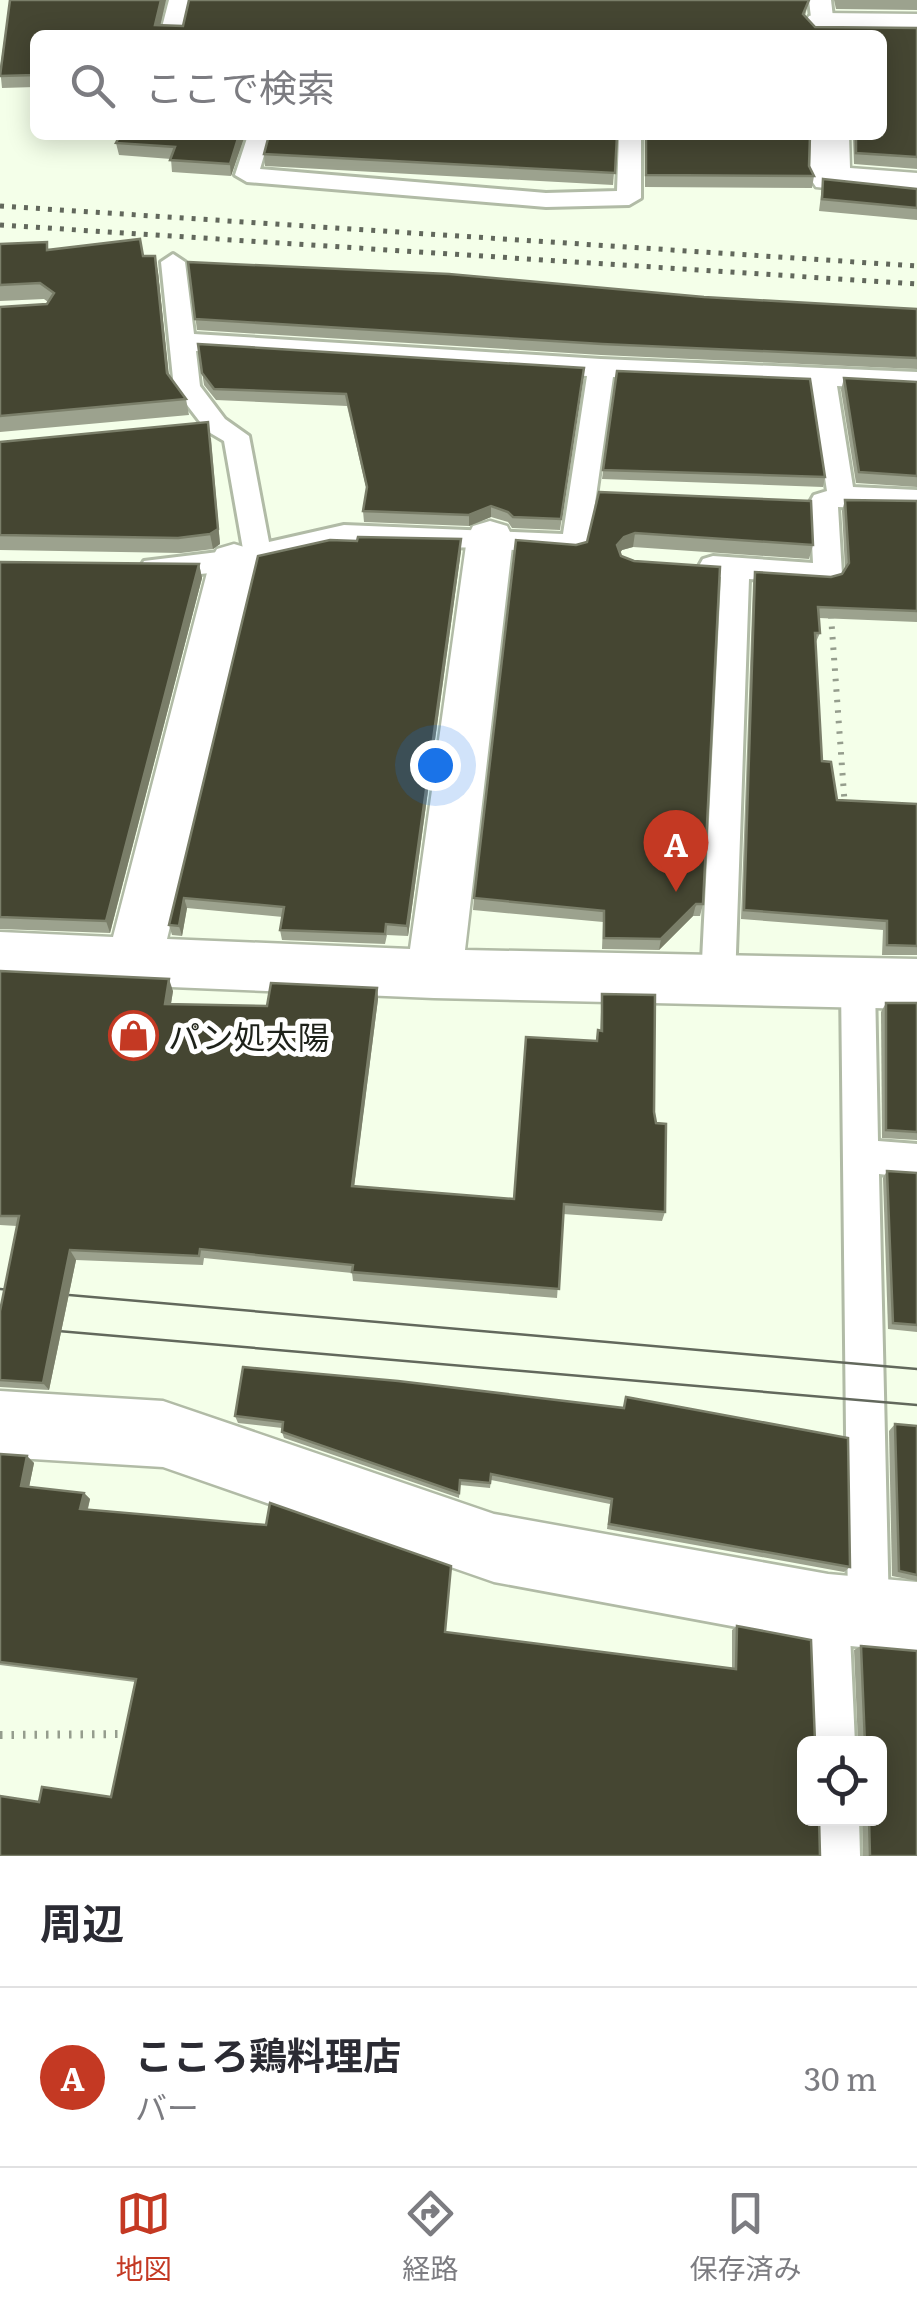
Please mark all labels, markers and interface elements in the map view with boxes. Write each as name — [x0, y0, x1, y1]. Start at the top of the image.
search box — [30, 30, 887, 140]
text: ここで検索 — [145, 57, 335, 114]
icon: search — [65, 58, 120, 113]
your location — [410, 740, 461, 791]
pin: A — [644, 810, 708, 892]
shop icon: パン処太陽 — [107, 1009, 159, 1061]
place label: パン処太陽 — [168, 1011, 330, 1059]
map controls — [797, 1736, 887, 1826]
button: locate — [797, 1736, 887, 1826]
text: 周辺 — [40, 1890, 124, 1952]
text: こころ鶏料理店 — [135, 2025, 401, 2082]
text: A — [60, 2053, 85, 2101]
text: 30 m — [804, 2053, 877, 2101]
text: バー — [135, 2082, 199, 2130]
tab: 地図 — [115, 2186, 172, 2288]
tab: 経路 — [402, 2186, 459, 2288]
tab: 保存済み — [689, 2186, 802, 2288]

